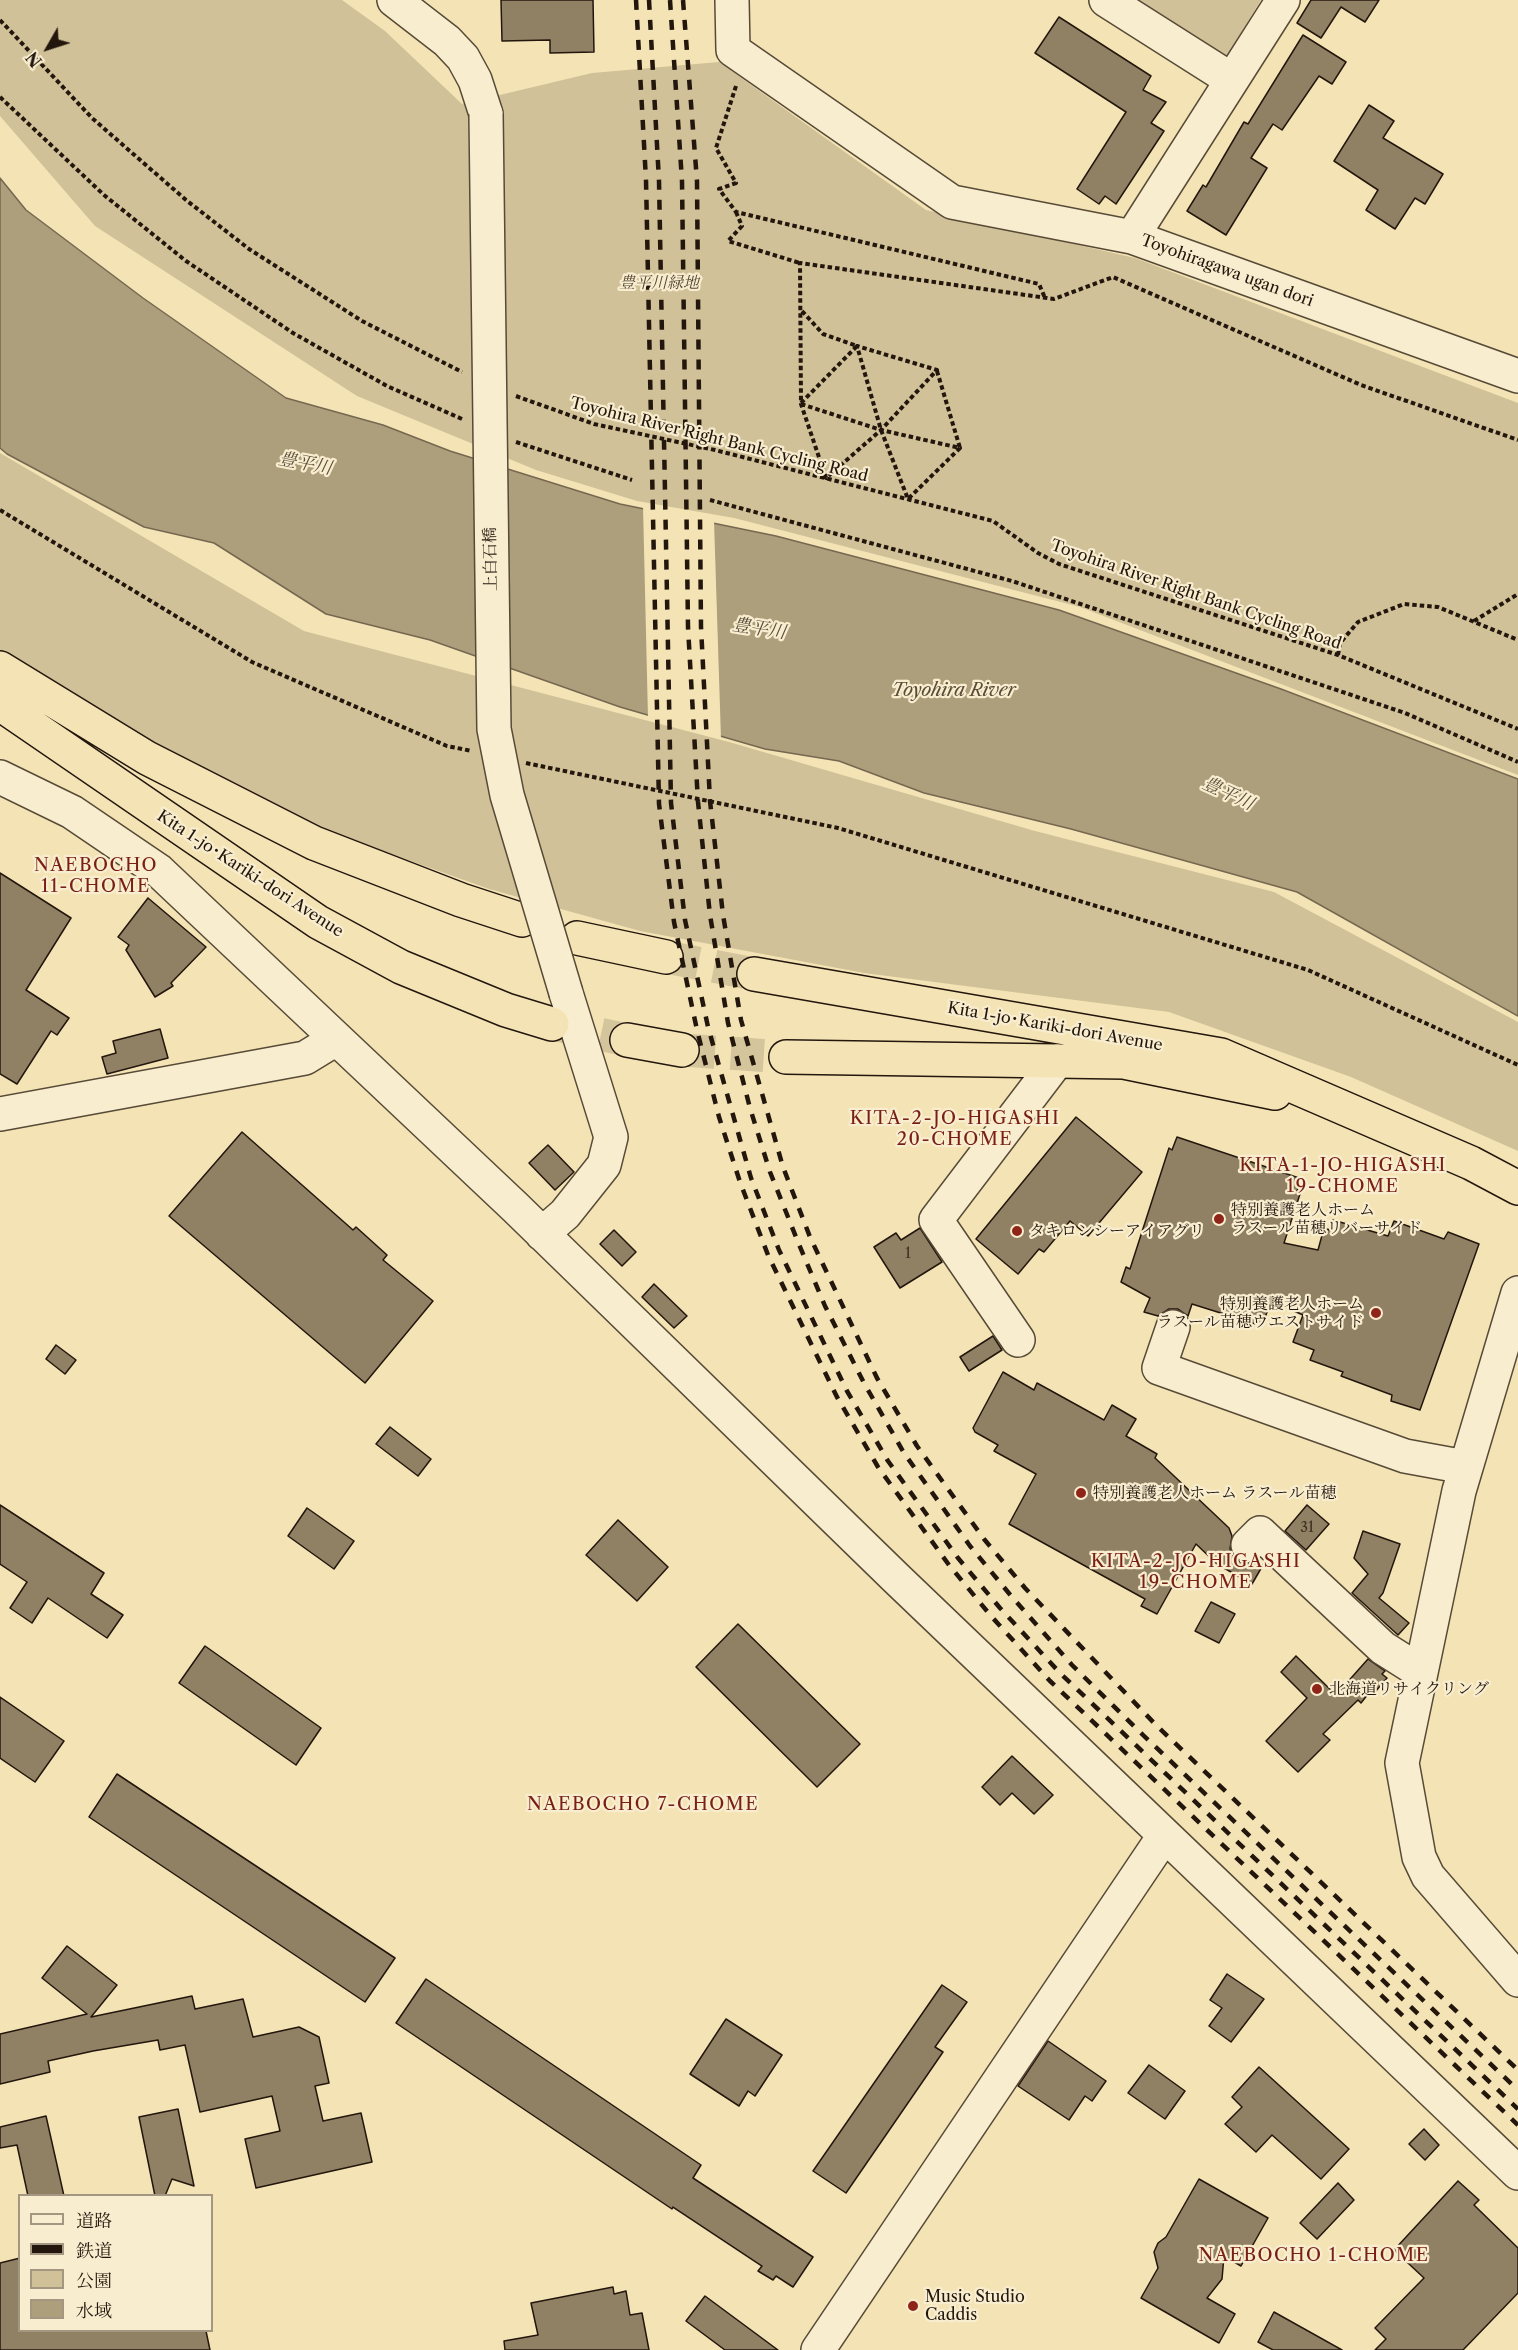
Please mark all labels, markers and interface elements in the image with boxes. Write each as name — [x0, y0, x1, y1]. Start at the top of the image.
north arrow — [18, 18, 78, 78]
text: N — [22, 48, 46, 71]
street label: Toyohiragawa ugan dori — [1138, 231, 1316, 311]
park label: 豊平川緑地 — [619, 273, 699, 293]
street label: Toyohira River Right Bank Cycling Road — [568, 394, 870, 486]
water label: 豊平川 — [276, 448, 334, 480]
street label: 上白石橋 — [481, 527, 501, 591]
street label: Toyohira River Right Bank Cycling Road — [1048, 536, 1344, 654]
water label: 豊平川 — [731, 614, 787, 644]
water label: Toyohira River — [892, 680, 1016, 702]
water label: 豊平川 — [1199, 773, 1257, 815]
street label: Kita 1-jo･Kariki-dori Avenue — [153, 807, 347, 941]
district label: NAEBOCHO 11-CHOME — [34, 855, 158, 898]
street label: Kita 1-jo･Kariki-dori Avenue — [946, 999, 1164, 1055]
district label: KITA-2-JO-HIGASHI 20-CHOME — [850, 1108, 1060, 1150]
district label: KITA-1-JO-HIGASHI 19-CHOME — [1239, 1155, 1447, 1198]
place label: 特別養護老人ホーム ラスール苗穂リバーサイド — [1231, 1200, 1422, 1238]
marker: 特別養護老人ホーム ラスール苗穂リバーサイド — [1212, 1212, 1226, 1226]
place label: タキロンシーアイアグリ — [1029, 1221, 1205, 1241]
marker: タキロンシーアイアグリ — [1010, 1224, 1024, 1238]
house number: 1 — [905, 1246, 911, 1262]
place label: 特別養護老人ホーム ラスール苗穂ウエストサイド — [1157, 1294, 1364, 1332]
marker: 特別養護老人ホーム ラスール苗穂ウエストサイド — [1369, 1306, 1383, 1320]
place label: 特別養護老人ホーム ラスール苗穂 — [1093, 1483, 1336, 1503]
marker: 特別養護老人ホーム ラスール苗穂 — [1074, 1486, 1088, 1500]
house number: 31 — [1300, 1520, 1314, 1536]
district label: KITA-2-JO-HIGASHI 19-CHOME — [1091, 1551, 1301, 1594]
place label: 北海道リサイクリング — [1329, 1679, 1489, 1699]
marker: 北海道リサイクリング — [1310, 1682, 1324, 1696]
district label: NAEBOCHO 7-CHOME — [527, 1794, 759, 1816]
legend — [18, 2194, 213, 2332]
text: 道路 — [76, 2210, 112, 2232]
text: 鉄道 — [76, 2240, 112, 2262]
district label: NAEBOCHO 1-CHOME — [1198, 2245, 1430, 2267]
text: 公園 — [76, 2270, 112, 2292]
place label: Music Studio Caddis — [925, 2287, 1025, 2325]
marker: Music Studio Caddis — [906, 2299, 920, 2313]
text: 水域 — [76, 2300, 112, 2322]

